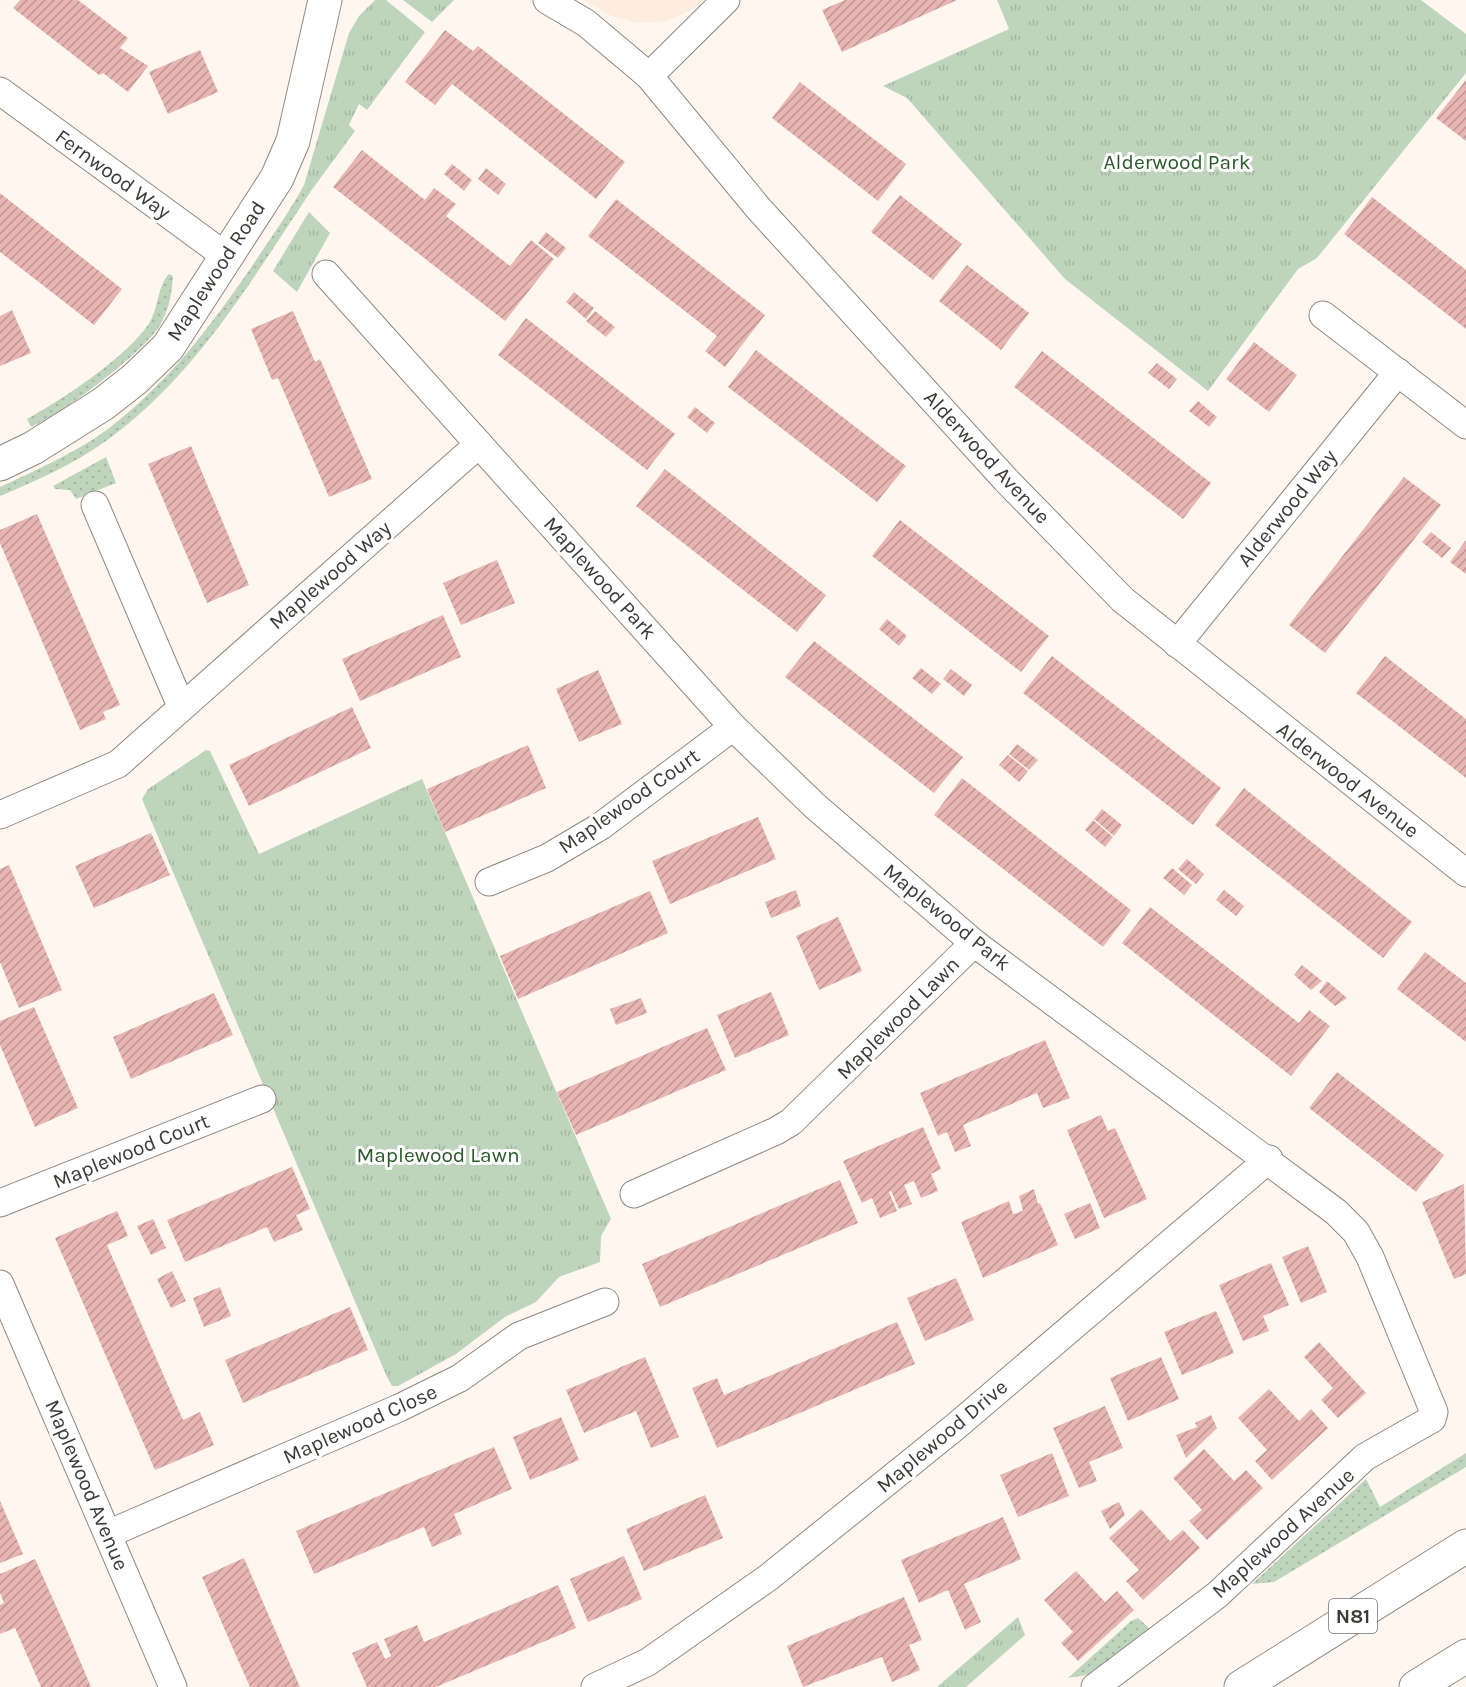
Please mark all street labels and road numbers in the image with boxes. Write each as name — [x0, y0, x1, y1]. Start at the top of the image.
street label: Fernwood Way — [51, 124, 175, 224]
street label: Maplewood Road — [162, 196, 270, 346]
street label: Alderwood Avenue — [919, 385, 1055, 529]
street label: Alderwood Way — [1232, 444, 1342, 571]
street label: Maplewood Park — [539, 512, 661, 644]
street label: Maplewood Way — [264, 516, 396, 634]
street label: Alderwood Avenue — [1272, 717, 1424, 843]
street label: Maplewood Court — [554, 743, 704, 859]
street label: Maplewood Park — [879, 858, 1015, 976]
street label: Maplewood Lawn — [832, 952, 964, 1084]
street label: Maplewood Court — [49, 1109, 213, 1193]
street label: Maplewood Drive — [872, 1374, 1012, 1498]
street label: Maplewood Close — [279, 1379, 441, 1469]
street label: Maplewood Avenue — [40, 1396, 134, 1574]
street label: Maplewood Avenue — [1207, 1463, 1359, 1603]
road number: N81 — [1329, 1599, 1377, 1633]

